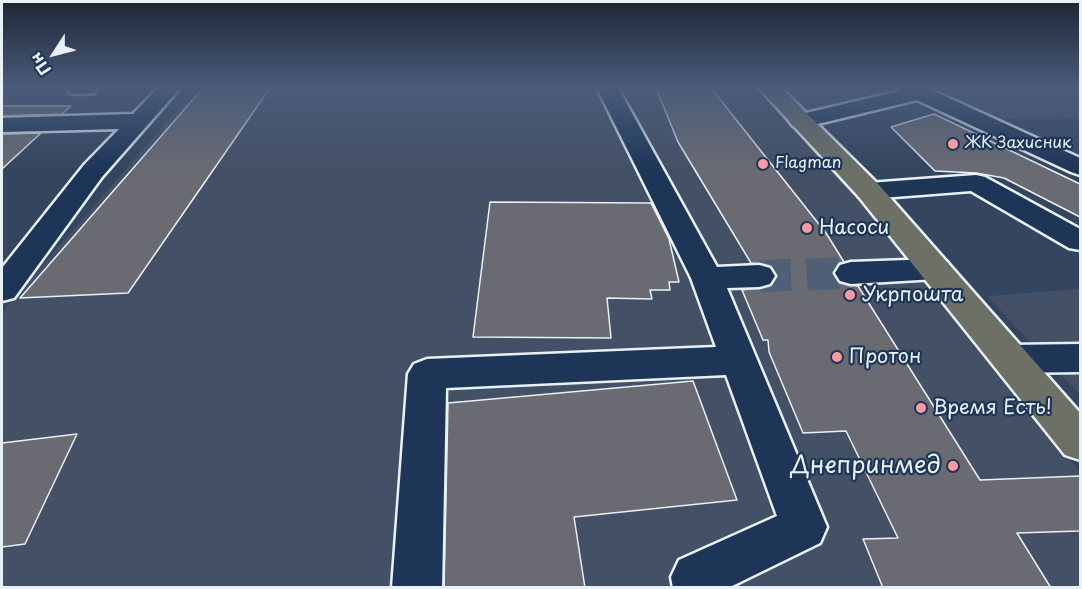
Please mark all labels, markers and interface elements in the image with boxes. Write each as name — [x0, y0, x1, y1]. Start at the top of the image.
north arrow — [24, 24, 84, 84]
text: Пн — [23, 48, 56, 81]
place label: ЖК Захисник — [965, 134, 1071, 154]
marker: ЖК Захисник — [946, 137, 960, 151]
place label: Flagman — [775, 154, 841, 174]
marker: Flagman — [756, 157, 770, 171]
place label: Насоси — [819, 216, 889, 240]
marker: Насоси — [800, 221, 814, 235]
place label: Укрпошта — [862, 283, 963, 307]
marker: Укрпошта — [843, 288, 857, 302]
place label: Протон — [849, 345, 921, 369]
marker: Протон — [830, 350, 844, 364]
place label: Время Есть! — [933, 396, 1052, 420]
marker: Время Есть! — [914, 401, 928, 415]
place label: Днепринмед — [791, 452, 941, 480]
marker: Днепринмед — [946, 459, 960, 473]

